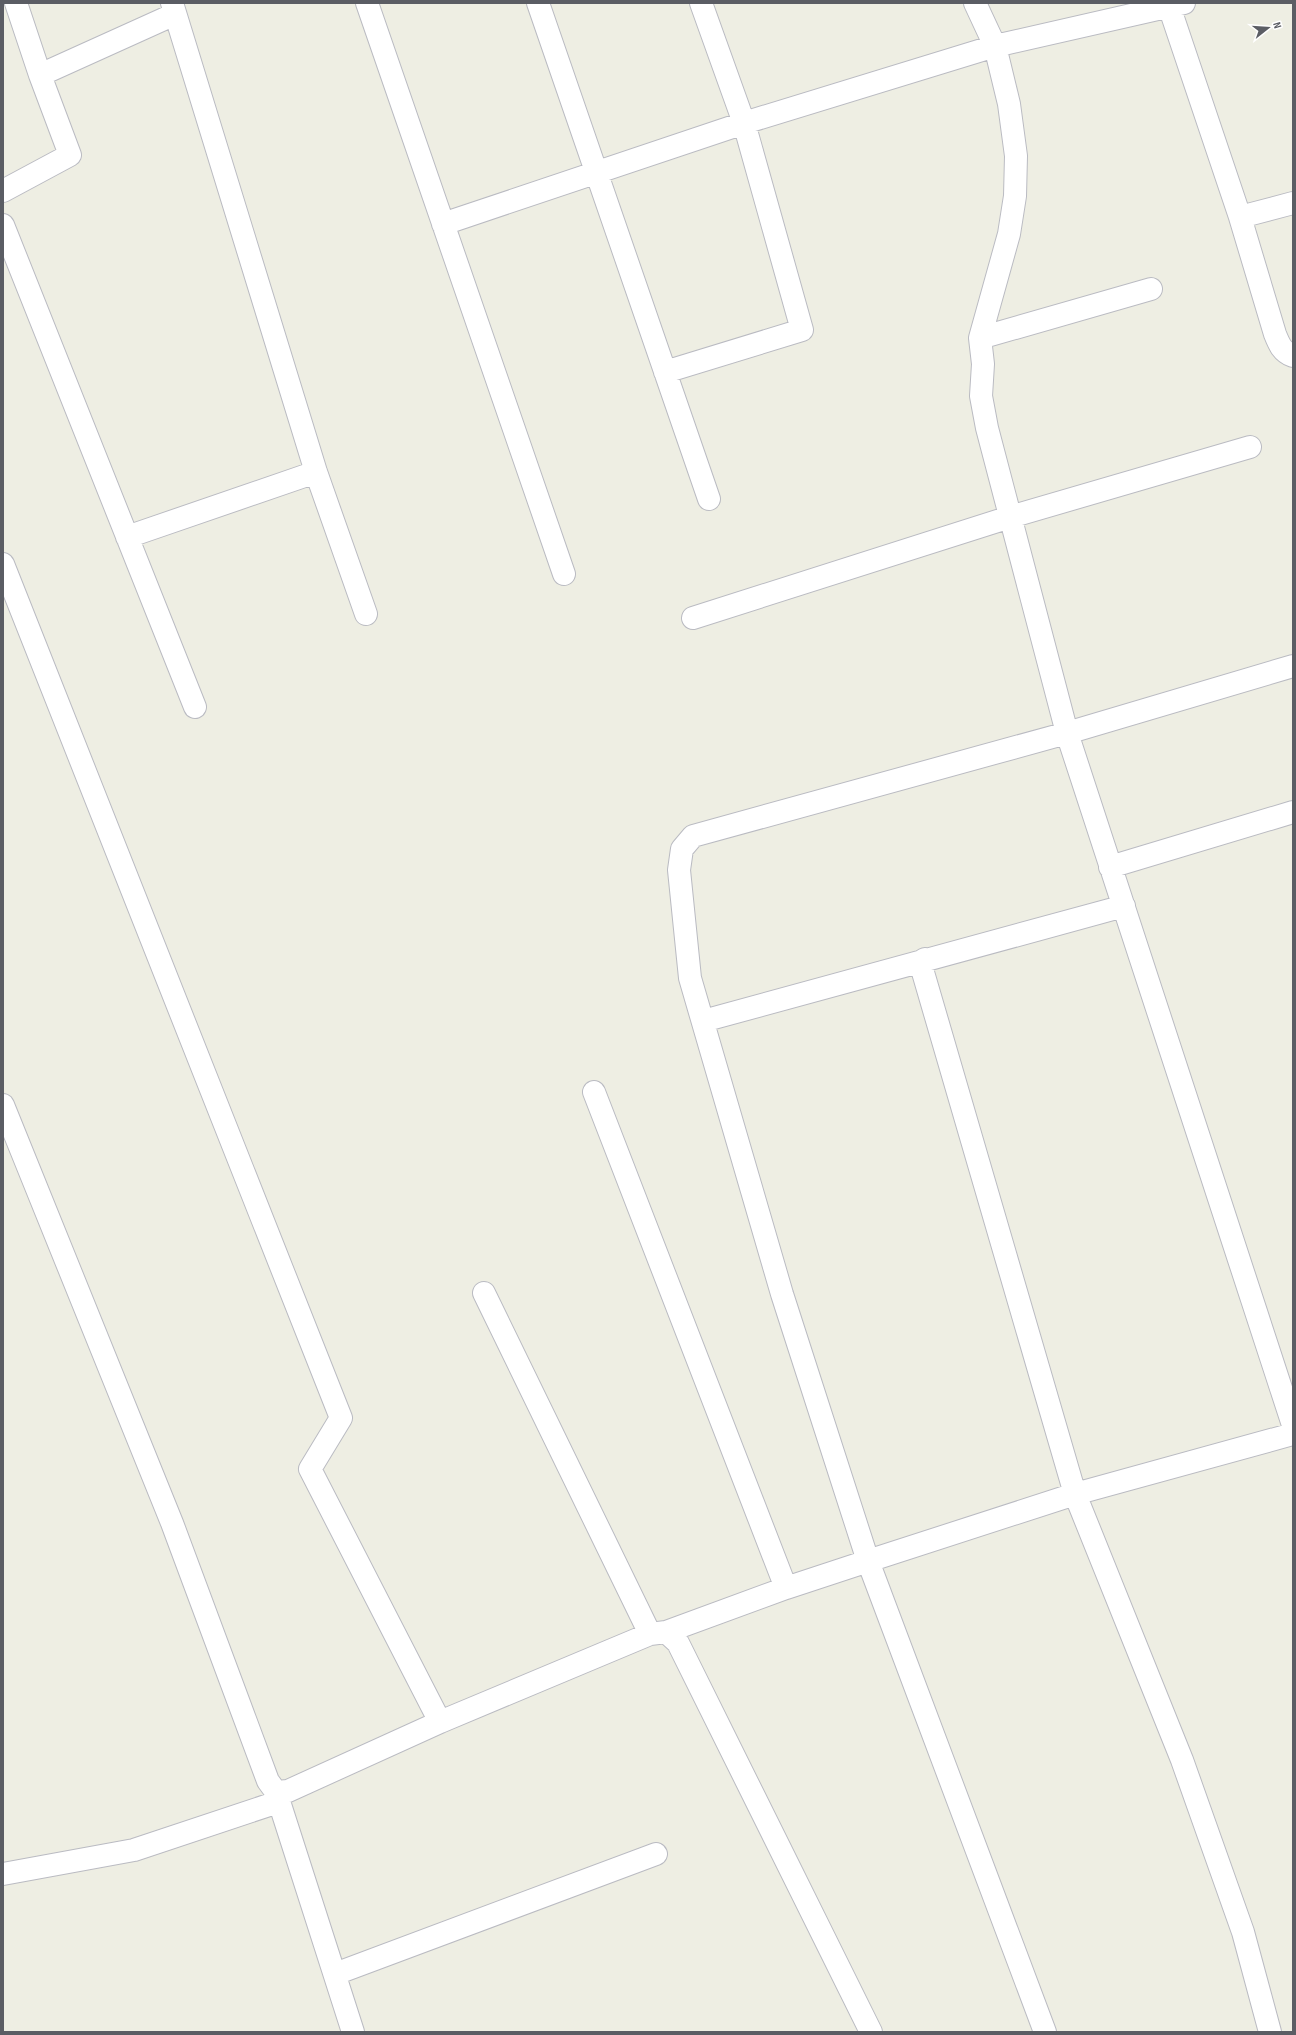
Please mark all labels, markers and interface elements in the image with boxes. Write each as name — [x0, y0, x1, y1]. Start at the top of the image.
north arrow — [1248, 8, 1288, 48]
text: N — [1270, 21, 1284, 30]

